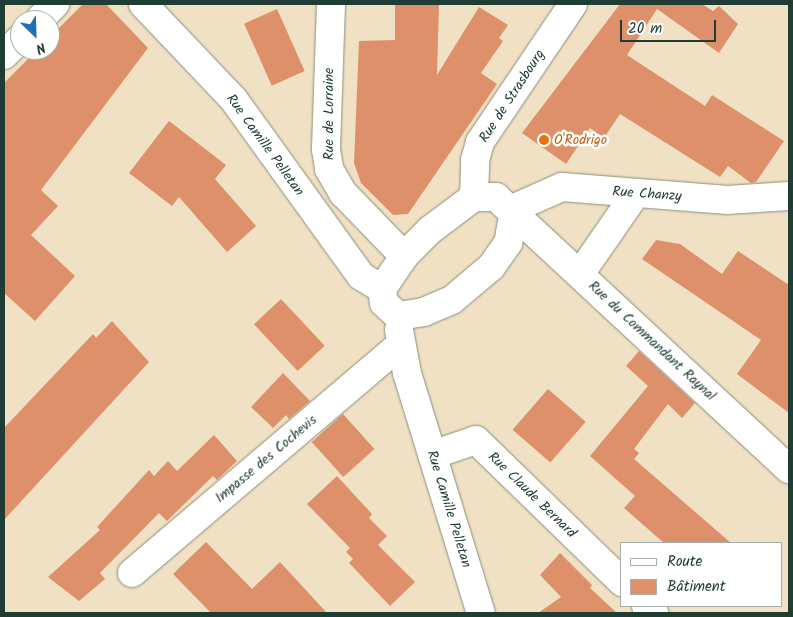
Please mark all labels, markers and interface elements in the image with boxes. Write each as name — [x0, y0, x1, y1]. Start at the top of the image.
north arrow — [10, 10, 60, 60]
scale bar — [623, 10, 719, 42]
text: 20 m — [628, 17, 662, 41]
text: N — [32, 36, 49, 60]
street label: Rue de Strasbourg — [476, 46, 548, 146]
street label: Rue de Lorraine — [321, 68, 337, 160]
street label: Rue Camille Pelletan — [222, 91, 308, 199]
place label: O'Rodrigo — [554, 132, 607, 148]
marker: O'Rodrigo — [538, 134, 550, 146]
street label: Rue Chanzy — [612, 183, 682, 205]
street label: Rue du Commandant Raynal — [585, 278, 719, 404]
street label: Impasse des Cochevis — [212, 412, 320, 506]
street label: Rue Camille Pelletan — [423, 448, 475, 570]
street label: Rue Claude Bernard — [484, 449, 580, 541]
legend — [620, 542, 783, 607]
text: Route — [667, 550, 702, 574]
text: Bâtiment — [667, 575, 726, 599]

